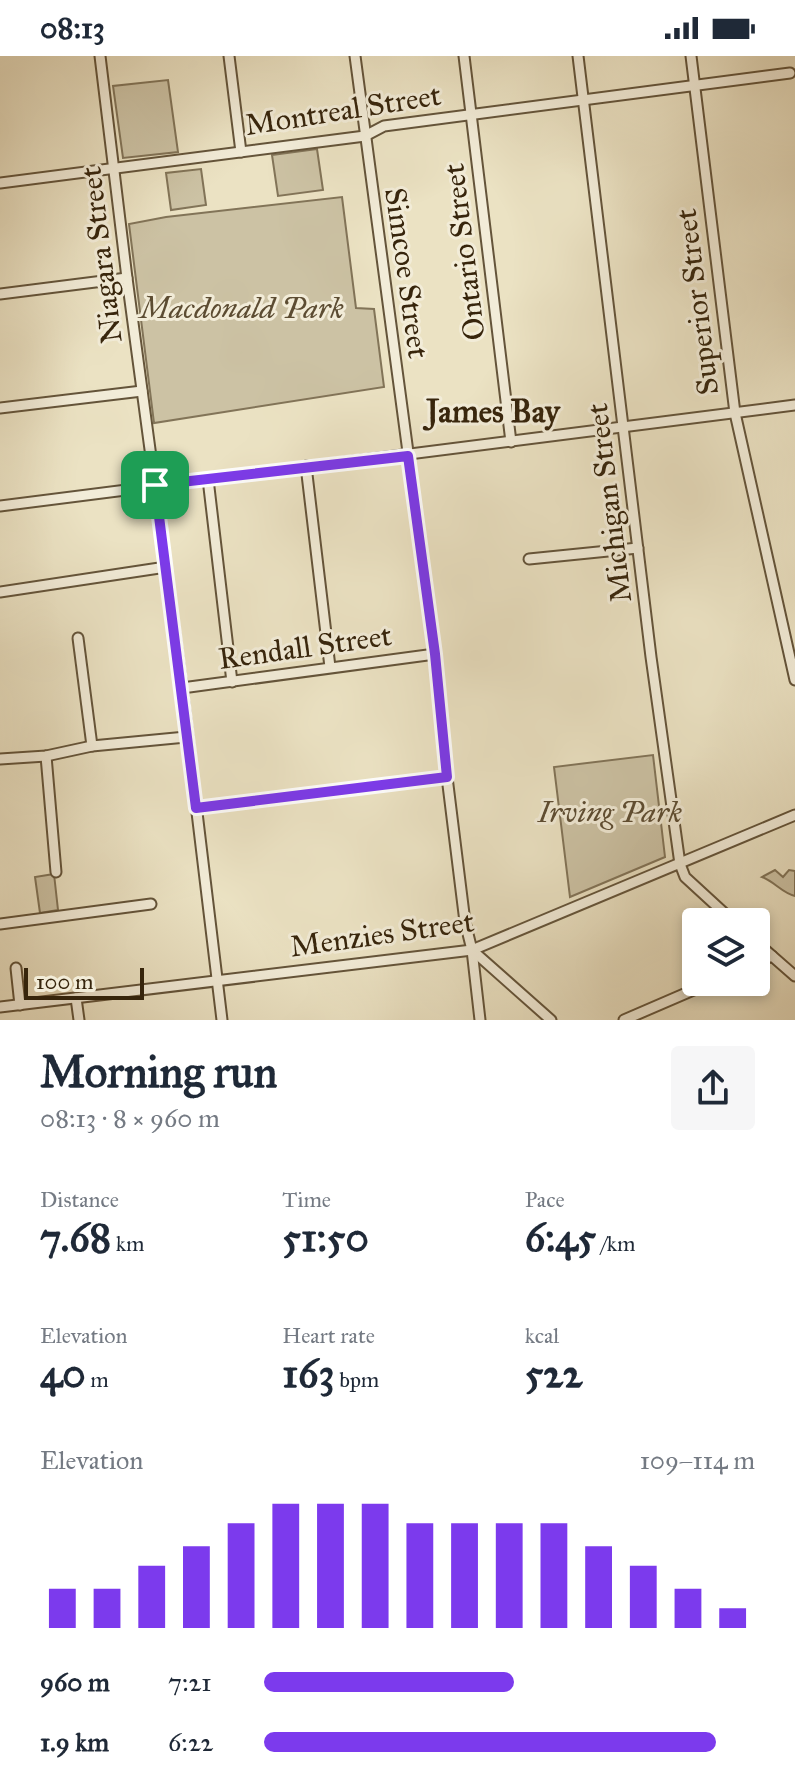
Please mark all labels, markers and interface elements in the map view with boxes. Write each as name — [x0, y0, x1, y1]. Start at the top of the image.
text: 08:13 — [40, 10, 105, 46]
street label: Montreal Street — [242, 77, 444, 143]
street label: Ontario Street — [435, 161, 493, 342]
street label: Niagara Street — [72, 164, 130, 345]
street label: Simcoe Street — [377, 185, 437, 361]
street label: Superior Street — [668, 206, 726, 397]
park label: Macdonald Park — [137, 290, 344, 326]
district label: James Bay — [422, 392, 561, 431]
street label: Michigan Street — [579, 401, 639, 605]
pin — [121, 451, 189, 519]
icon: arrive — [133, 463, 177, 507]
street label: Rendall Street — [216, 617, 394, 677]
park label: Irving Park — [537, 794, 682, 830]
street label: Menzies Street — [288, 903, 477, 965]
map controls — [682, 908, 770, 996]
button: layers — [682, 908, 770, 996]
scale bar — [24, 964, 144, 1000]
text: 100 m — [36, 968, 93, 995]
text: Morning run — [40, 1045, 277, 1099]
button: share — [671, 1046, 755, 1130]
text: 08:13 · 8 × 960 m — [40, 1102, 220, 1134]
text: Distance — [40, 1186, 119, 1213]
text: Time — [282, 1186, 331, 1213]
text: Pace — [525, 1186, 565, 1213]
text: 7.68 — [40, 1213, 111, 1262]
text: 51:50 — [282, 1213, 369, 1262]
text: 6:45 — [525, 1213, 596, 1262]
text: km — [111, 1230, 144, 1257]
text: /km — [596, 1230, 635, 1257]
text: Elevation — [40, 1322, 127, 1349]
text: Heart rate — [282, 1322, 375, 1349]
text: kcal — [525, 1322, 559, 1349]
text: 40 — [40, 1349, 86, 1398]
text: 163 — [282, 1349, 335, 1398]
text: 522 — [525, 1349, 583, 1398]
text: m — [86, 1366, 109, 1393]
text: bpm — [335, 1366, 379, 1393]
text: Elevation — [40, 1444, 143, 1476]
text: 109–114 m — [640, 1444, 755, 1476]
text: 960 m — [40, 1666, 110, 1698]
text: 7:21 — [168, 1666, 212, 1698]
text: 1.9 km — [40, 1726, 109, 1758]
text: 6:22 — [168, 1726, 213, 1758]

